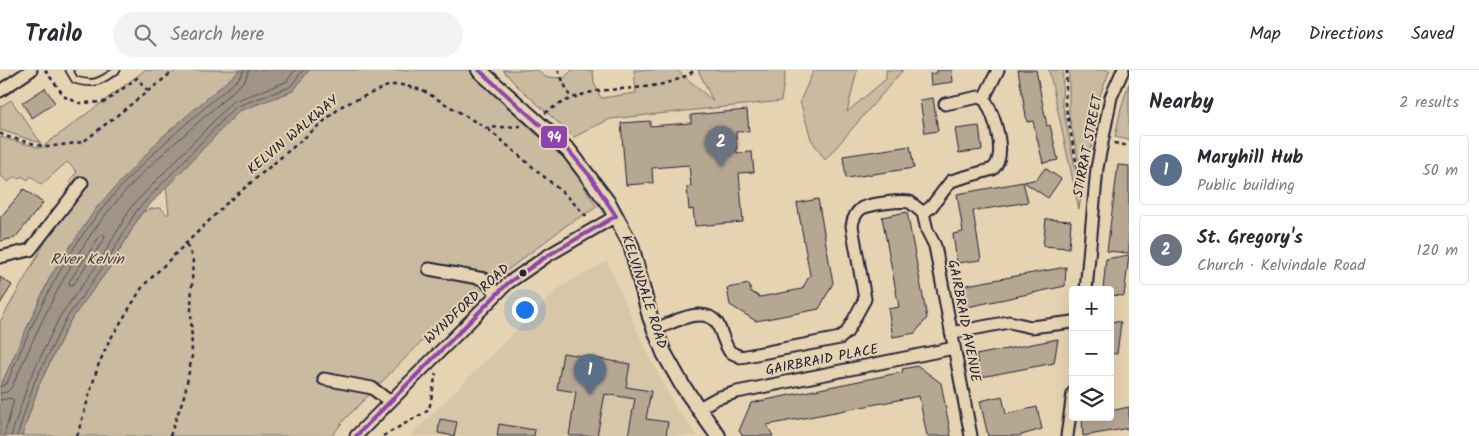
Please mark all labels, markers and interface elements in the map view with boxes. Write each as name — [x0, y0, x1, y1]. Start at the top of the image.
search box — [113, 12, 463, 57]
text: Trailo — [25, 15, 83, 54]
text: Search here — [171, 20, 264, 50]
text: Map — [1249, 20, 1281, 49]
text: Directions — [1309, 20, 1383, 49]
text: Saved — [1411, 20, 1454, 49]
icon: search — [131, 21, 159, 49]
text: Nearby — [1149, 86, 1214, 119]
street label: KELVIN WALKWAY — [242, 89, 344, 180]
text: 2 results — [1399, 90, 1459, 115]
street label: STIRRAT STREET — [1067, 91, 1109, 199]
line badge: 94 — [540, 125, 568, 149]
pin: 2 — [705, 126, 737, 167]
text: 94 — [547, 127, 562, 149]
text: Maryhill Hub — [1197, 143, 1303, 173]
text: 1 — [1164, 158, 1168, 183]
text: 50 m — [1422, 158, 1458, 183]
text: Public building — [1197, 173, 1295, 198]
text: St. Gregory's — [1197, 223, 1303, 253]
street label: KELVINDALE ROAD — [615, 232, 673, 352]
text: 2 — [1161, 238, 1171, 263]
text: 120 m — [1417, 238, 1458, 263]
water label: River Kelvin — [50, 248, 125, 272]
text: Church · Kelvindale Road — [1197, 253, 1365, 278]
street label: WYNDFORD ROAD — [419, 258, 515, 350]
street label: GAIRBRAID AVENUE — [941, 258, 987, 385]
unlabelled marker — [518, 268, 528, 278]
map controls — [1069, 286, 1114, 421]
button: + — [1069, 286, 1114, 331]
your location — [512, 297, 538, 323]
button: − — [1069, 331, 1114, 376]
street label: GAIRBRAID PLACE — [764, 338, 881, 382]
pin: 1 — [574, 354, 606, 395]
button: layers — [1069, 376, 1114, 421]

